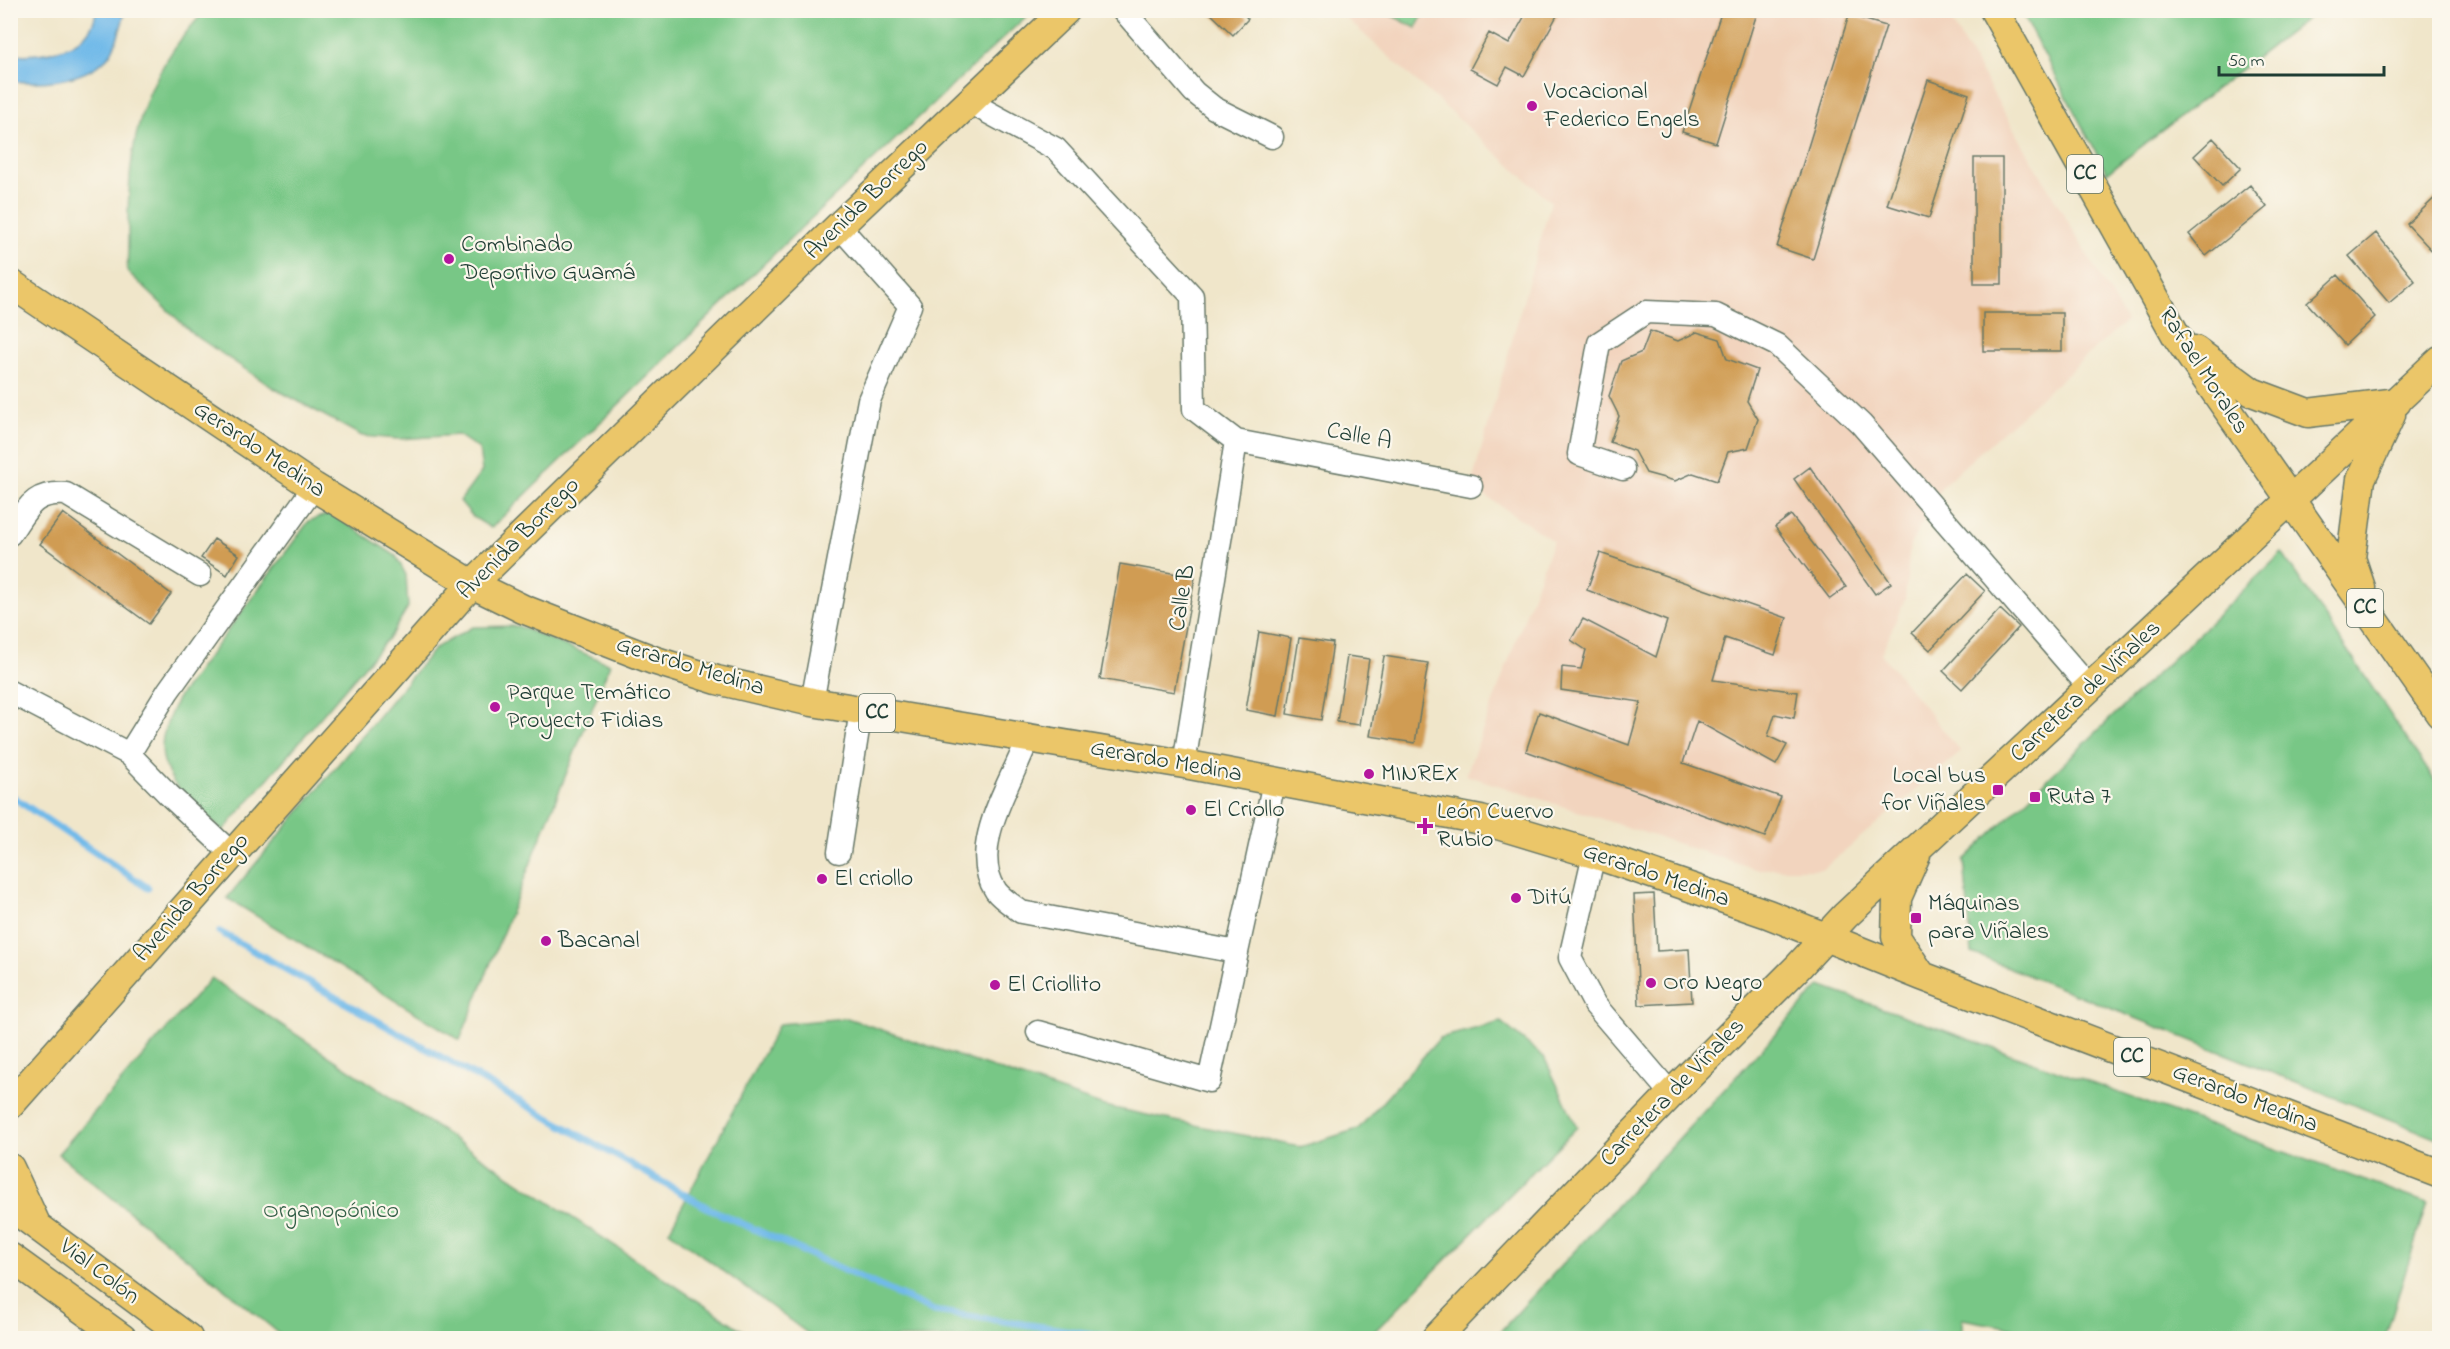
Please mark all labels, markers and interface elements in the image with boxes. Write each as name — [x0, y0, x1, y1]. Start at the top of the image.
scale bar — [2219, 39, 2384, 77]
text: 50 m — [2228, 49, 2265, 75]
place label: Vocacional Federico Engels — [1543, 75, 1700, 138]
marker: Vocacional Federico Engels — [1525, 99, 1539, 113]
street label: Avenida Borrego — [797, 131, 937, 269]
road number: CC — [2067, 155, 2103, 193]
place label: Combinado Deportivo Guamá — [460, 228, 635, 291]
marker: Combinado Deportivo Guamá — [442, 252, 456, 266]
street label: Rafael Morales — [2149, 300, 2257, 442]
street label: Gerardo Medina — [186, 393, 332, 507]
street label: Calle A — [1323, 414, 1395, 460]
street label: Avenida Borrego — [449, 469, 589, 609]
street label: Calle B — [1160, 562, 1206, 634]
road number: CC — [2347, 589, 2383, 627]
street label: Carretera de Viñales — [2002, 612, 2170, 772]
street label: Gerardo Medina — [611, 628, 769, 706]
place label: Parque Temático Proyecto Fidias — [507, 676, 671, 740]
road number: CC — [859, 694, 895, 732]
marker: Parque Temático Proyecto Fidias — [488, 700, 502, 714]
street label: Gerardo Medina — [1087, 731, 1245, 793]
place label: MINREX — [1381, 757, 1459, 792]
place label: Local bus for Viñales — [1882, 759, 1986, 822]
marker: MINREX — [1362, 767, 1376, 781]
place label: Ruta 7 — [2047, 780, 2111, 815]
marker: Local bus for Viñales — [1991, 783, 2005, 797]
marker: Ruta 7 — [2028, 790, 2042, 804]
place label: El Criollo — [1203, 793, 1285, 828]
place label: León Cuervo Rubio — [1437, 795, 1554, 858]
marker: El Criollo — [1184, 803, 1198, 817]
marker: León Cuervo Rubio — [1418, 819, 1432, 833]
street label: Avenida Borrego — [126, 826, 258, 970]
street label: Gerardo Medina — [1578, 834, 1734, 918]
place label: El criollo — [834, 862, 913, 897]
marker: El criollo — [815, 872, 829, 886]
place label: Ditú — [1527, 881, 1572, 916]
place label: Máquinas para Viñales — [1928, 887, 2049, 950]
marker: Ditú — [1509, 891, 1523, 905]
marker: Máquinas para Viñales — [1909, 911, 1923, 925]
place label: Bacanal — [557, 924, 640, 959]
marker: Bacanal — [539, 934, 553, 948]
place label: Oro Negro — [1663, 966, 1762, 1001]
place label: El Criollito — [1007, 968, 1101, 1003]
marker: Oro Negro — [1644, 976, 1658, 990]
marker: El Criollito — [988, 978, 1002, 992]
street label: Carretera de Viñales — [1592, 1010, 1754, 1176]
road number: CC — [2114, 1038, 2150, 1076]
street label: Gerardo Medina — [2167, 1055, 2323, 1143]
park label: Organopónico — [263, 1194, 399, 1229]
street label: Vial Colón — [51, 1229, 147, 1314]

